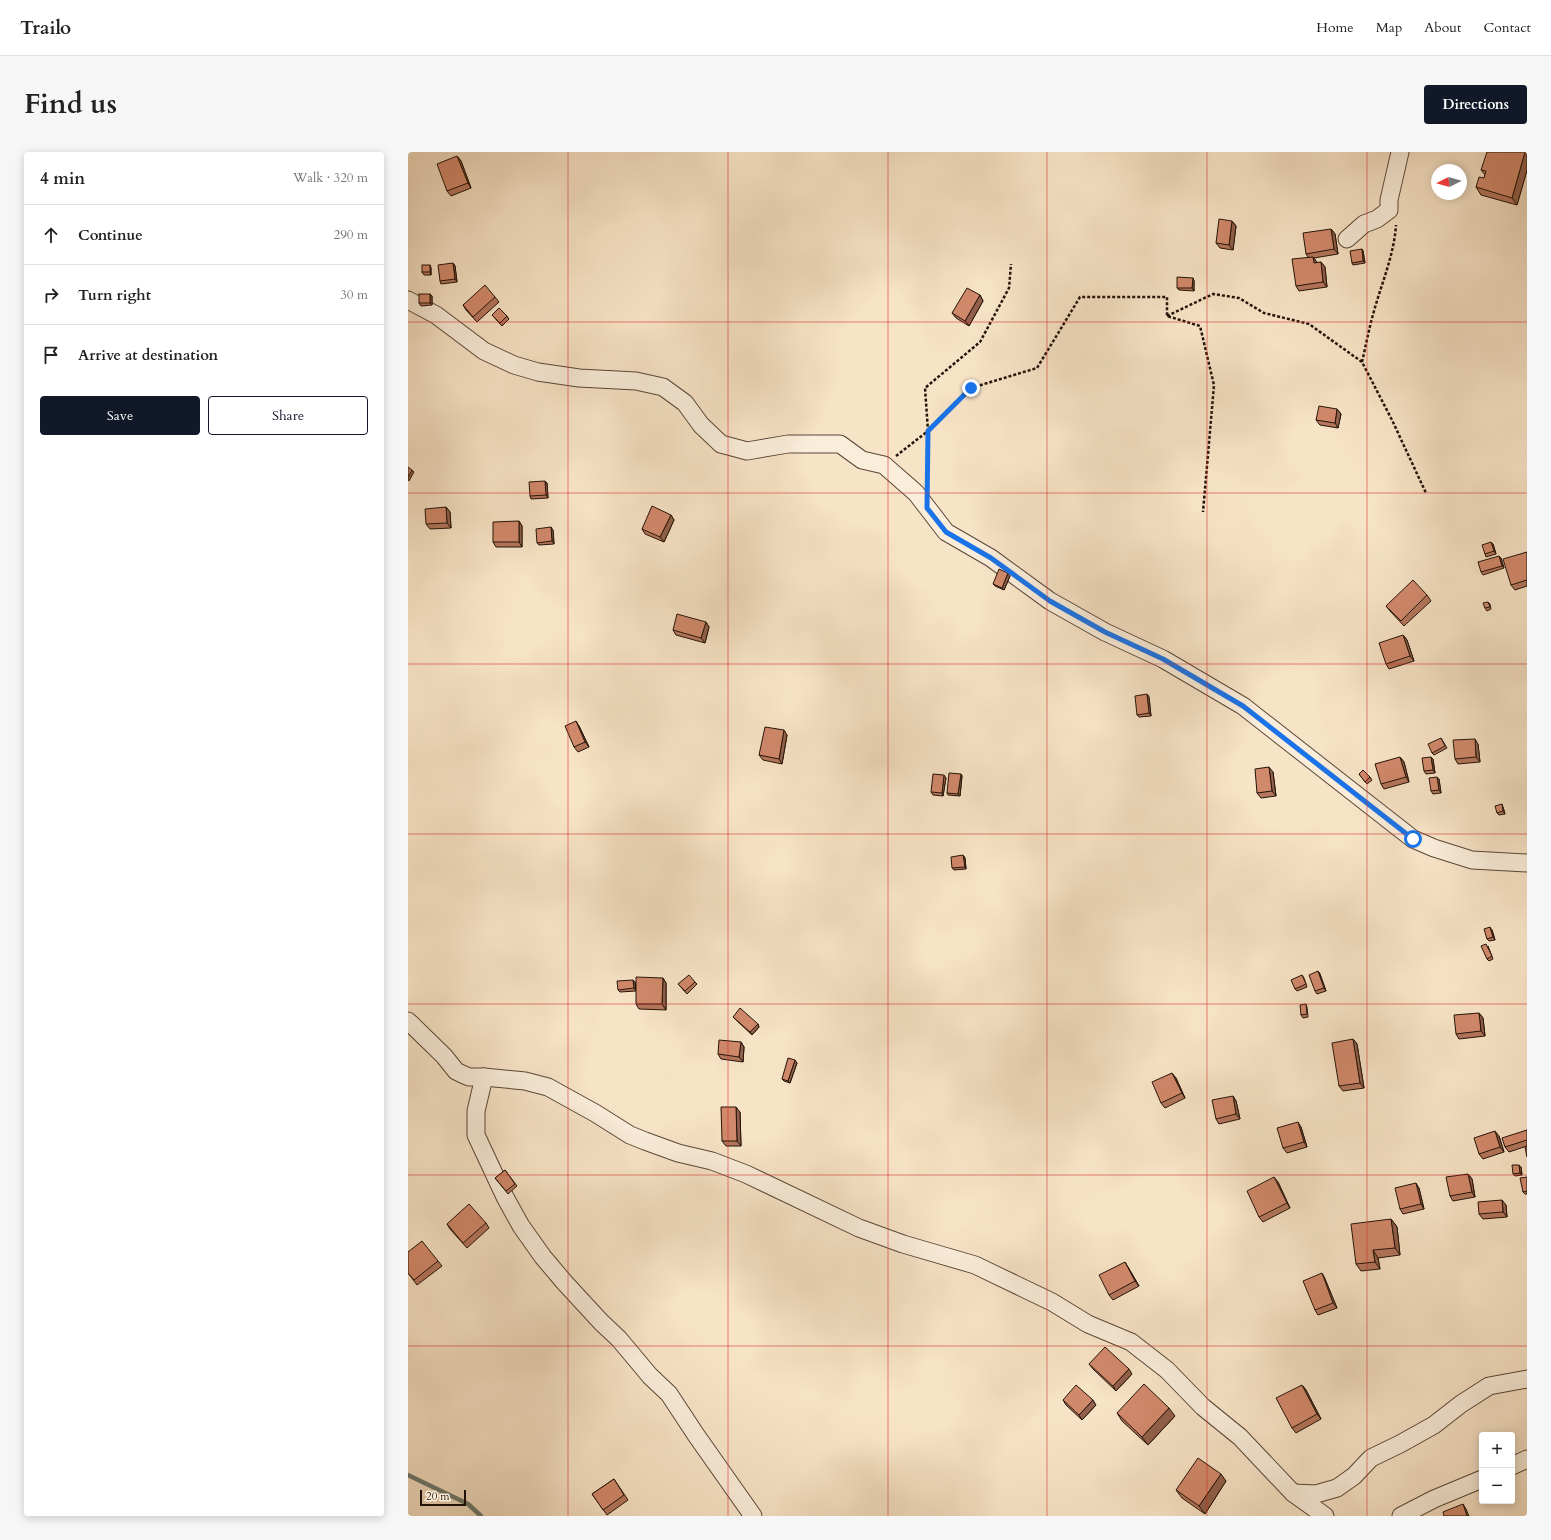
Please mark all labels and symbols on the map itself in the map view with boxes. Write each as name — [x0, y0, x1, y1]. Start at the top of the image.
north arrow — [1431, 164, 1467, 200]
route end — [962, 379, 980, 397]
route start — [1404, 830, 1422, 848]
scale bar — [420, 1488, 466, 1507]

